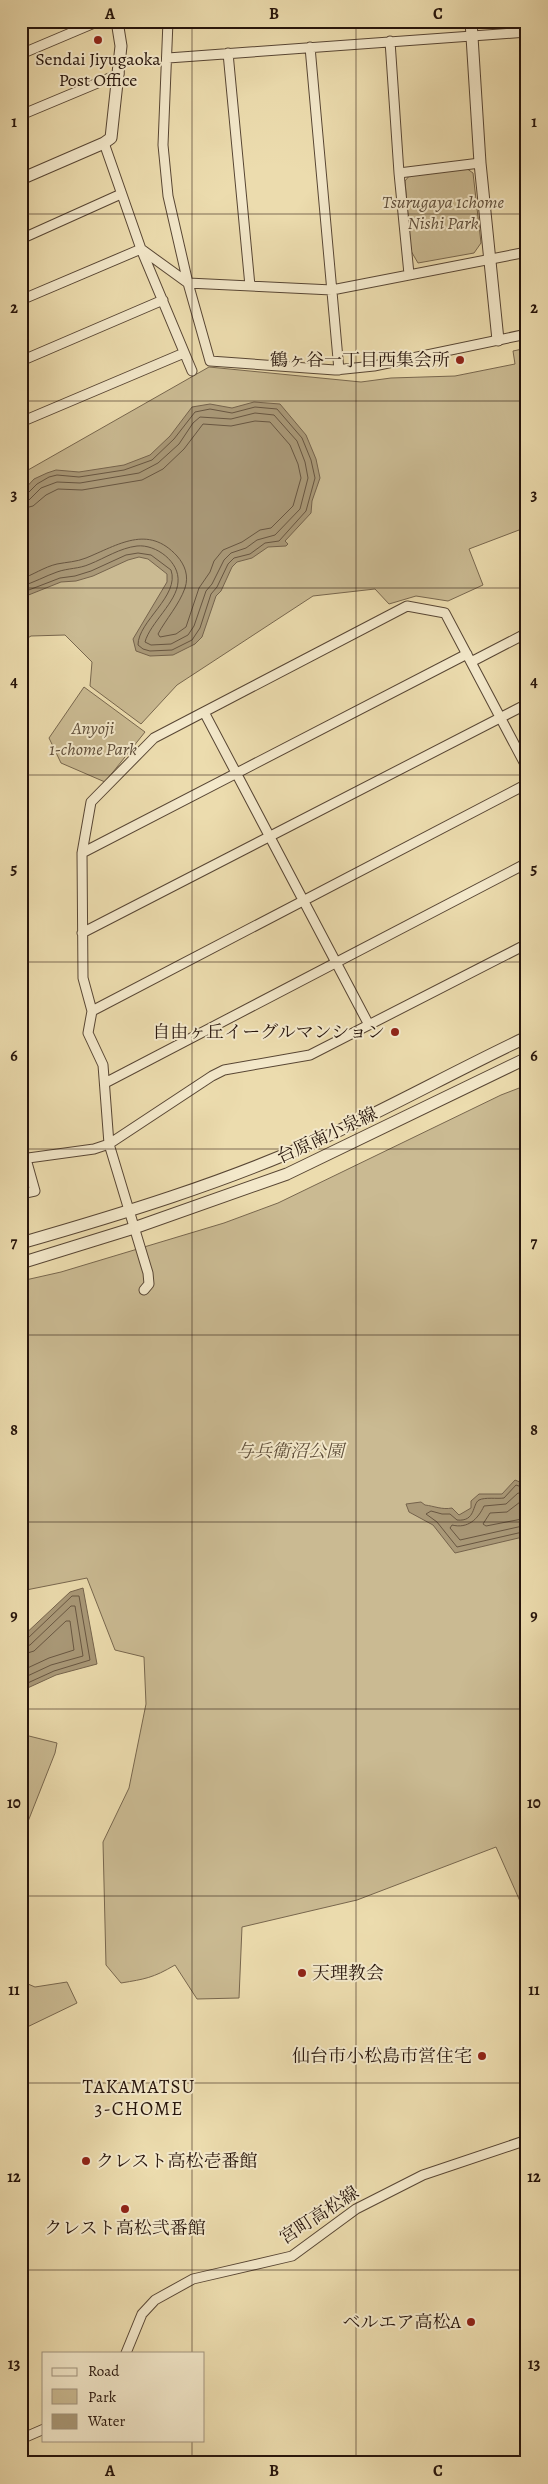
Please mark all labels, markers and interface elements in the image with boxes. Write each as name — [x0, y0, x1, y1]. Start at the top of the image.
text: A — [104, 3, 116, 25]
text: B — [269, 3, 279, 25]
text: C — [433, 3, 443, 25]
marker: Sendai Jiyugaoka Post Office — [92, 34, 104, 46]
place label: Sendai Jiyugaoka Post Office — [35, 47, 161, 92]
text: 1 — [11, 111, 17, 133]
text: 1 — [531, 111, 537, 133]
park label: Tsurugaya 1chome Nishi Park — [382, 190, 505, 235]
text: 2 — [10, 297, 18, 319]
text: 2 — [530, 297, 538, 319]
place label: 鶴ヶ谷一丁目西集会所 — [270, 348, 450, 372]
marker: 鶴ヶ谷一丁目西集会所 — [454, 354, 466, 366]
text: 3 — [11, 484, 18, 506]
text: 3 — [531, 484, 538, 506]
text: 4 — [10, 671, 18, 693]
text: 4 — [530, 671, 538, 693]
park label: Anyoji 1-chome Park — [49, 716, 137, 761]
text: 5 — [11, 858, 18, 880]
text: 5 — [531, 858, 538, 880]
place label: 自由ヶ丘イーグルマンション — [152, 1020, 385, 1044]
marker: 自由ヶ丘イーグルマンション — [389, 1026, 401, 1038]
text: 6 — [10, 1045, 18, 1067]
text: 6 — [530, 1045, 538, 1067]
street label: 台原南小泉線 — [273, 1101, 381, 1169]
text: 7 — [11, 1232, 18, 1254]
text: 7 — [531, 1232, 538, 1254]
text: 8 — [10, 1419, 18, 1441]
text: 8 — [530, 1419, 538, 1441]
park label: 与兵衛沼公園 — [236, 1439, 347, 1463]
text: 9 — [10, 1605, 18, 1627]
text: 9 — [530, 1605, 538, 1627]
text: 10 — [7, 1792, 21, 1814]
text: 10 — [527, 1792, 541, 1814]
place label: 天理教会 — [312, 1961, 384, 1985]
marker: 天理教会 — [296, 1967, 308, 1979]
text: 11 — [8, 1979, 20, 2001]
text: 11 — [528, 1979, 540, 2001]
place label: 仙台市小松島市営住宅 — [292, 2044, 472, 2068]
marker: 仙台市小松島市営住宅 — [476, 2050, 488, 2062]
district label: TAKAMATSU 3-CHOME — [83, 2074, 195, 2122]
place label: クレスト高松壱番館 — [96, 2149, 257, 2173]
marker: クレスト高松壱番館 — [80, 2155, 92, 2167]
text: 12 — [7, 2166, 21, 2188]
text: 12 — [527, 2166, 541, 2188]
street label: 宮町高松線 — [275, 2180, 363, 2250]
marker: クレスト高松弐番館 — [119, 2203, 131, 2215]
place label: クレスト高松弐番館 — [44, 2216, 206, 2240]
place label: ベルエア高松A — [342, 2310, 461, 2334]
marker: ベルエア高松A — [465, 2316, 477, 2328]
legend — [42, 2352, 205, 2442]
text: 13 — [8, 2353, 20, 2375]
text: 13 — [528, 2353, 540, 2375]
text: Road — [88, 2361, 120, 2381]
text: Park — [88, 2387, 117, 2407]
text: Water — [87, 2411, 125, 2431]
text: A — [104, 2460, 116, 2482]
text: B — [269, 2460, 279, 2482]
text: C — [433, 2460, 443, 2482]

